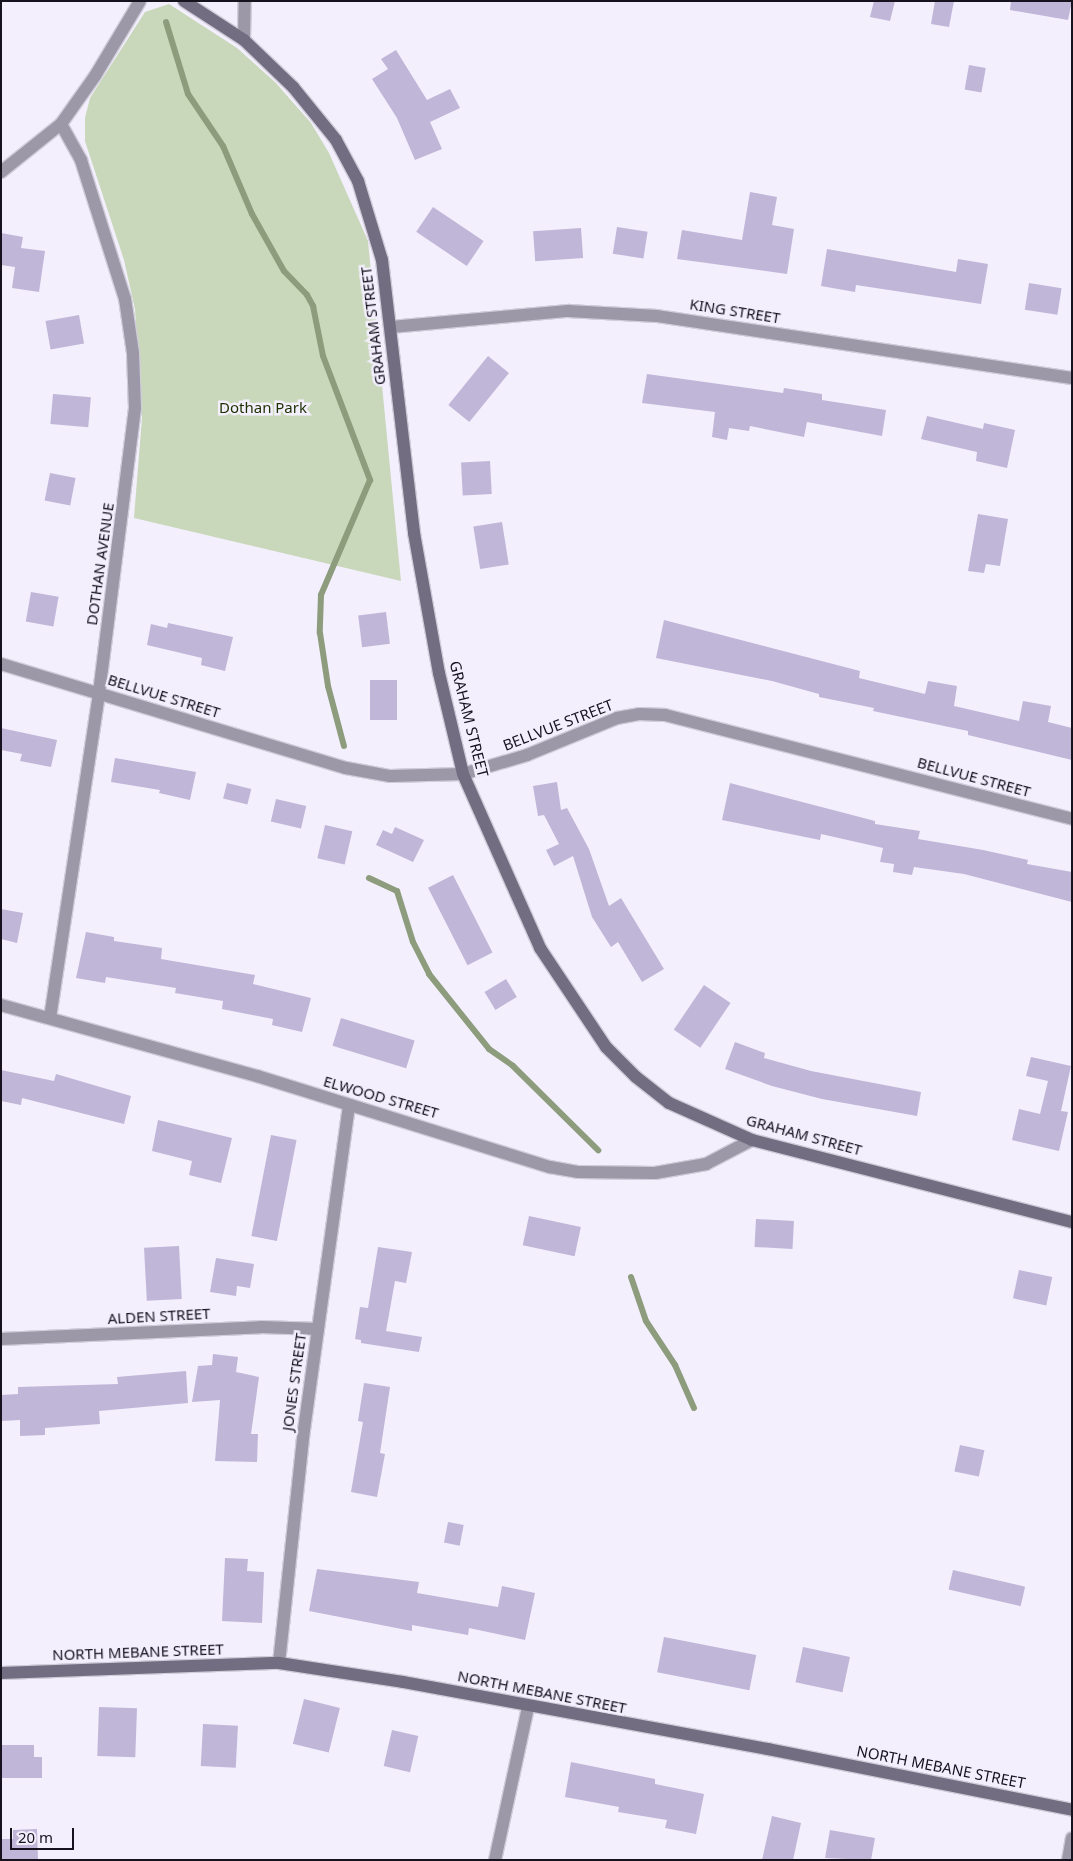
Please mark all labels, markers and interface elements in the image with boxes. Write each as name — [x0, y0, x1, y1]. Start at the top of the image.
street label: GRAHAM STREET — [357, 266, 389, 386]
street label: KING STREET — [688, 295, 782, 327]
park label: Dothan Park — [219, 399, 307, 417]
street label: DOTHAN AVENUE — [82, 502, 118, 626]
street label: GRAHAM STREET — [446, 659, 492, 779]
street label: BELLVUE STREET — [106, 670, 222, 722]
street label: BELLVUE STREET — [500, 696, 616, 754]
street label: BELLVUE STREET — [915, 753, 1033, 801]
street label: ELWOOD STREET — [321, 1072, 441, 1122]
street label: GRAHAM STREET — [744, 1111, 864, 1159]
street label: ALDEN STREET — [107, 1304, 211, 1328]
street label: JONES STREET — [278, 1332, 310, 1432]
street label: NORTH MEBANE STREET — [52, 1640, 224, 1664]
street label: NORTH MEBANE STREET — [456, 1667, 628, 1717]
street label: NORTH MEBANE STREET — [855, 1742, 1027, 1792]
scale bar — [12, 1818, 76, 1850]
text: 20 m — [18, 1827, 53, 1847]

